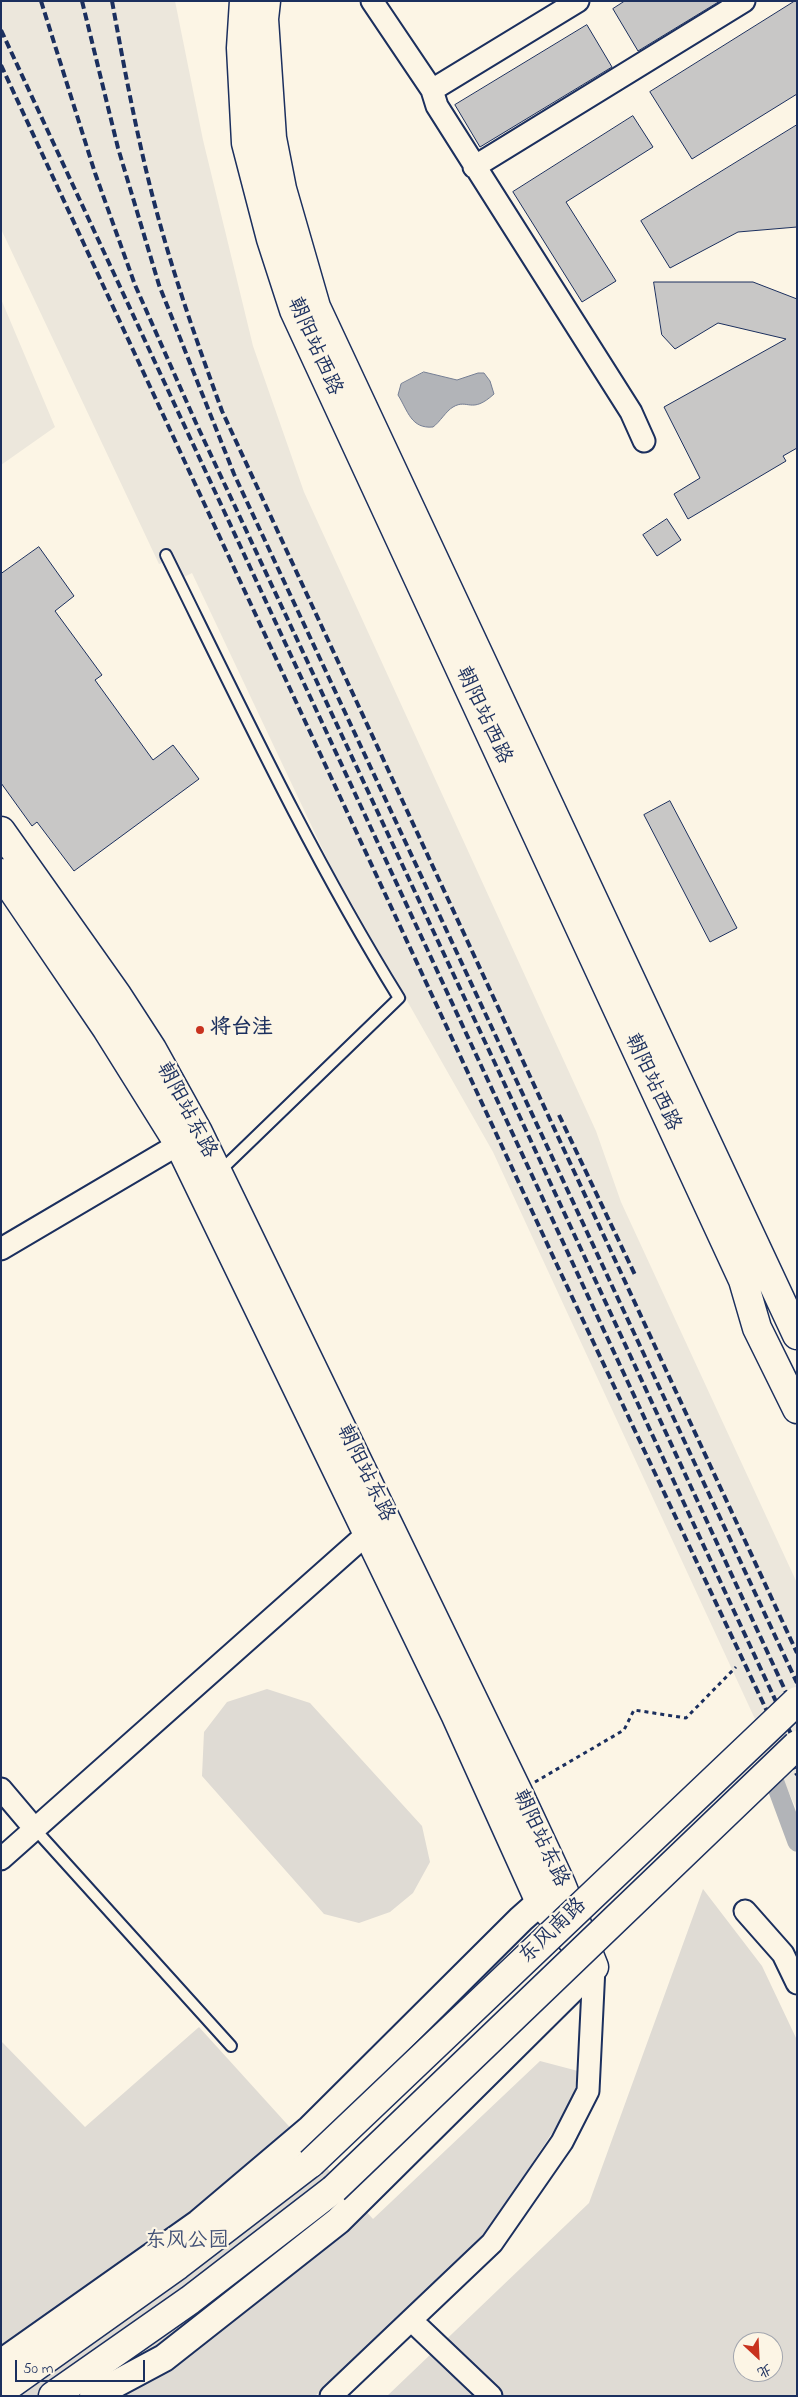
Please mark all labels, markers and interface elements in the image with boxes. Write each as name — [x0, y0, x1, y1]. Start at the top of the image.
street label: 朝阳站西路 — [280, 294, 346, 400]
street label: 朝阳站西路 — [448, 663, 516, 769]
place label: 将台洼 — [210, 1017, 273, 1043]
marker: 将台洼 — [194, 1024, 206, 1036]
street label: 朝阳站西路 — [617, 1030, 685, 1136]
street label: 朝阳站东路 — [149, 1059, 221, 1163]
street label: 朝阳站东路 — [330, 1421, 398, 1527]
street label: 朝阳站东路 — [505, 1786, 573, 1892]
street label: 东风南路 — [515, 1894, 593, 1970]
park label: 东风公园 — [145, 2230, 229, 2256]
north arrow — [733, 2332, 783, 2382]
scale bar — [18, 2350, 148, 2382]
text: 50 m — [23, 2358, 53, 2380]
text: 北 — [753, 2358, 775, 2383]

